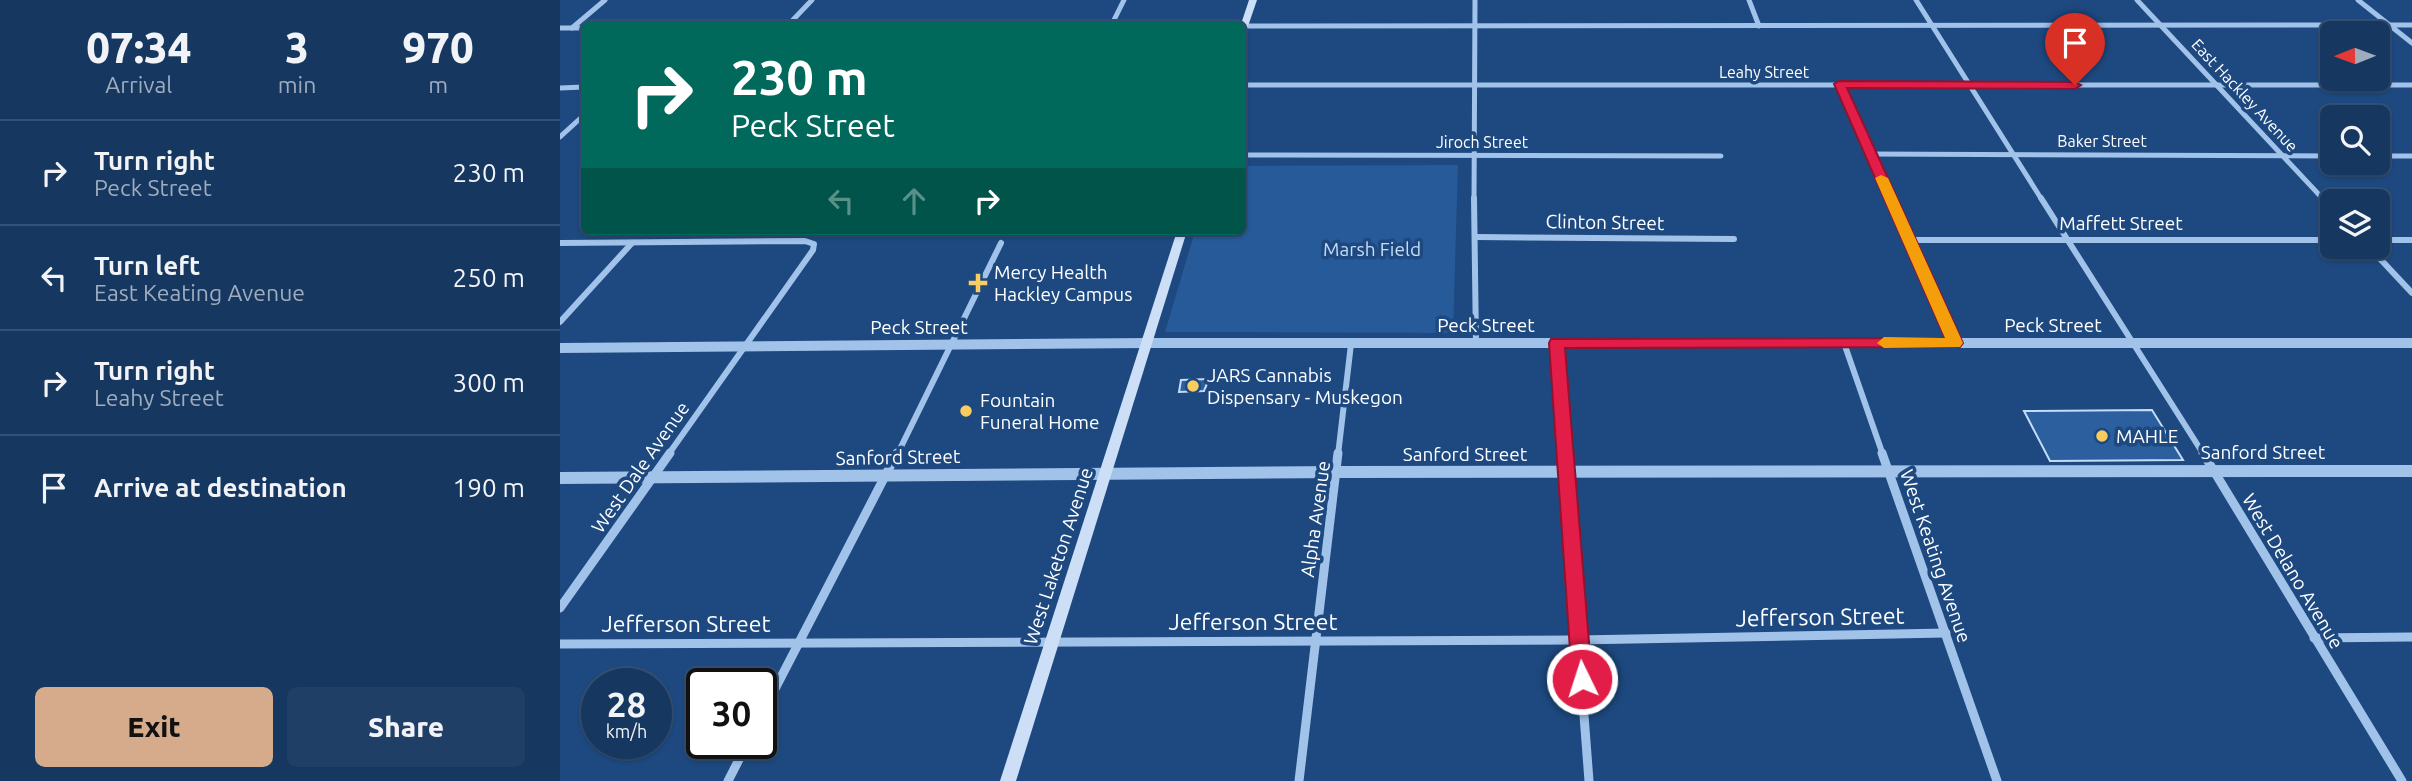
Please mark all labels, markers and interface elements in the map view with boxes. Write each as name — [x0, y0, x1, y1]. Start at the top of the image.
pin — [2045, 13, 2105, 85]
north arrow — [2320, 21, 2390, 91]
map controls — [2320, 21, 2390, 259]
text: 07:34 — [86, 24, 191, 71]
text: 3 — [285, 24, 309, 71]
text: 970 — [403, 24, 474, 71]
icon: arrive — [2056, 24, 2094, 62]
street label: East Hackley Avenue — [2188, 35, 2302, 155]
icon: right — [616, 49, 707, 140]
text: 230 m — [731, 49, 868, 104]
street label: Leahy Street — [1719, 63, 1810, 81]
text: Arrival — [105, 72, 172, 97]
text: min — [278, 72, 316, 97]
text: m — [428, 72, 448, 97]
button: search — [2320, 105, 2390, 175]
text: Peck Street — [731, 107, 895, 143]
street label: Baker Street — [2057, 132, 2147, 150]
street label: Jiroch Street — [1436, 133, 1529, 151]
text: Turn right — [94, 146, 215, 175]
icon: right — [35, 154, 73, 192]
text: 230 m — [453, 158, 525, 187]
text: Peck Street — [94, 175, 212, 200]
icon: left — [822, 182, 860, 220]
icon: ahead — [895, 182, 933, 220]
icon: right — [968, 182, 1006, 220]
button: layers — [2320, 189, 2390, 259]
street label: Clinton Street — [1545, 210, 1665, 234]
street label: Maffett Street — [2059, 212, 2183, 234]
park label: Marsh Field — [1323, 238, 1421, 260]
text: Turn left — [94, 251, 200, 280]
icon: left — [35, 259, 73, 297]
place label: Mercy Health Hackley Campus — [994, 261, 1132, 305]
text: 250 m — [453, 263, 525, 292]
marker: Mercy Health Hackley Campus — [968, 273, 988, 293]
text: East Keating Avenue — [94, 280, 305, 305]
street label: Peck Street — [1437, 314, 1535, 336]
street label: Peck Street — [2004, 314, 2102, 336]
street label: Peck Street — [870, 316, 968, 338]
text: Turn right — [94, 356, 215, 385]
icon: right — [35, 364, 73, 402]
place label: JARS Cannabis Dispensary - Muskegon — [1207, 364, 1403, 408]
text: 300 m — [453, 368, 525, 397]
marker: JARS Cannabis Dispensary - Muskegon — [1185, 378, 1201, 394]
text: Leahy Street — [94, 385, 224, 410]
place label: Fountain Funeral Home — [980, 389, 1099, 433]
street label: West Dale Avenue — [587, 397, 693, 537]
marker: Fountain Funeral Home — [958, 403, 974, 419]
place label: MAHLE — [2116, 425, 2178, 447]
marker: MAHLE — [2094, 428, 2110, 444]
street label: Sanford Street — [2201, 441, 2326, 463]
street label: Sanford Street — [1403, 443, 1528, 465]
street label: Sanford Street — [836, 445, 961, 469]
street label: Alpha Avenue — [1296, 459, 1334, 579]
street label: West Laketon Avenue — [1019, 465, 1097, 647]
street label: West Keating Avenue — [1896, 467, 1976, 645]
icon: arrive — [35, 469, 73, 507]
text: Arrive at destination — [94, 473, 347, 502]
text: 190 m — [453, 473, 525, 502]
street label: West Delano Avenue — [2238, 490, 2348, 652]
street label: Jefferson Street — [1735, 603, 1905, 630]
street label: Jefferson Street — [1169, 609, 1337, 634]
street label: Jefferson Street — [602, 611, 770, 636]
position arrow — [1545, 642, 1619, 716]
speed limit sign: 30 — [686, 668, 777, 759]
text: 28 — [607, 684, 646, 724]
button: Exit — [35, 687, 273, 767]
button: Share — [287, 687, 525, 767]
text: km/h — [606, 721, 647, 741]

